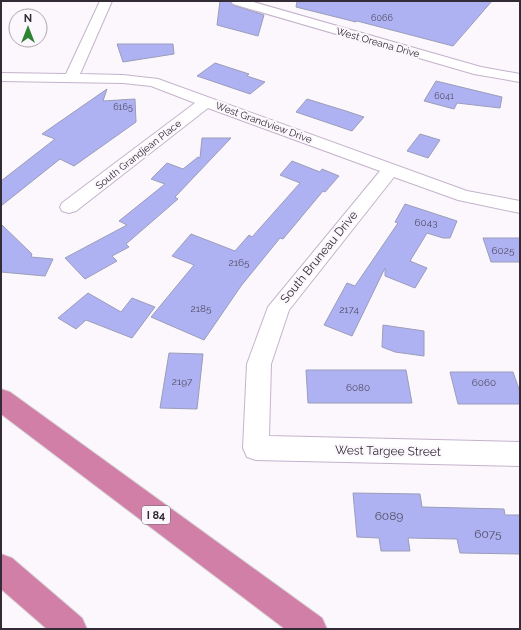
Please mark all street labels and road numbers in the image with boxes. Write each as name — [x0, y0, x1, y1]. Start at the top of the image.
street label: West Oreana Drive — [335, 25, 421, 60]
street label: West Grandview Drive — [214, 100, 314, 145]
street label: South Grandjean Place — [93, 118, 183, 191]
street label: South Bruneau Drive — [278, 208, 360, 306]
street label: West Targee Street — [335, 443, 441, 459]
road number: I 84 — [142, 506, 170, 524]

